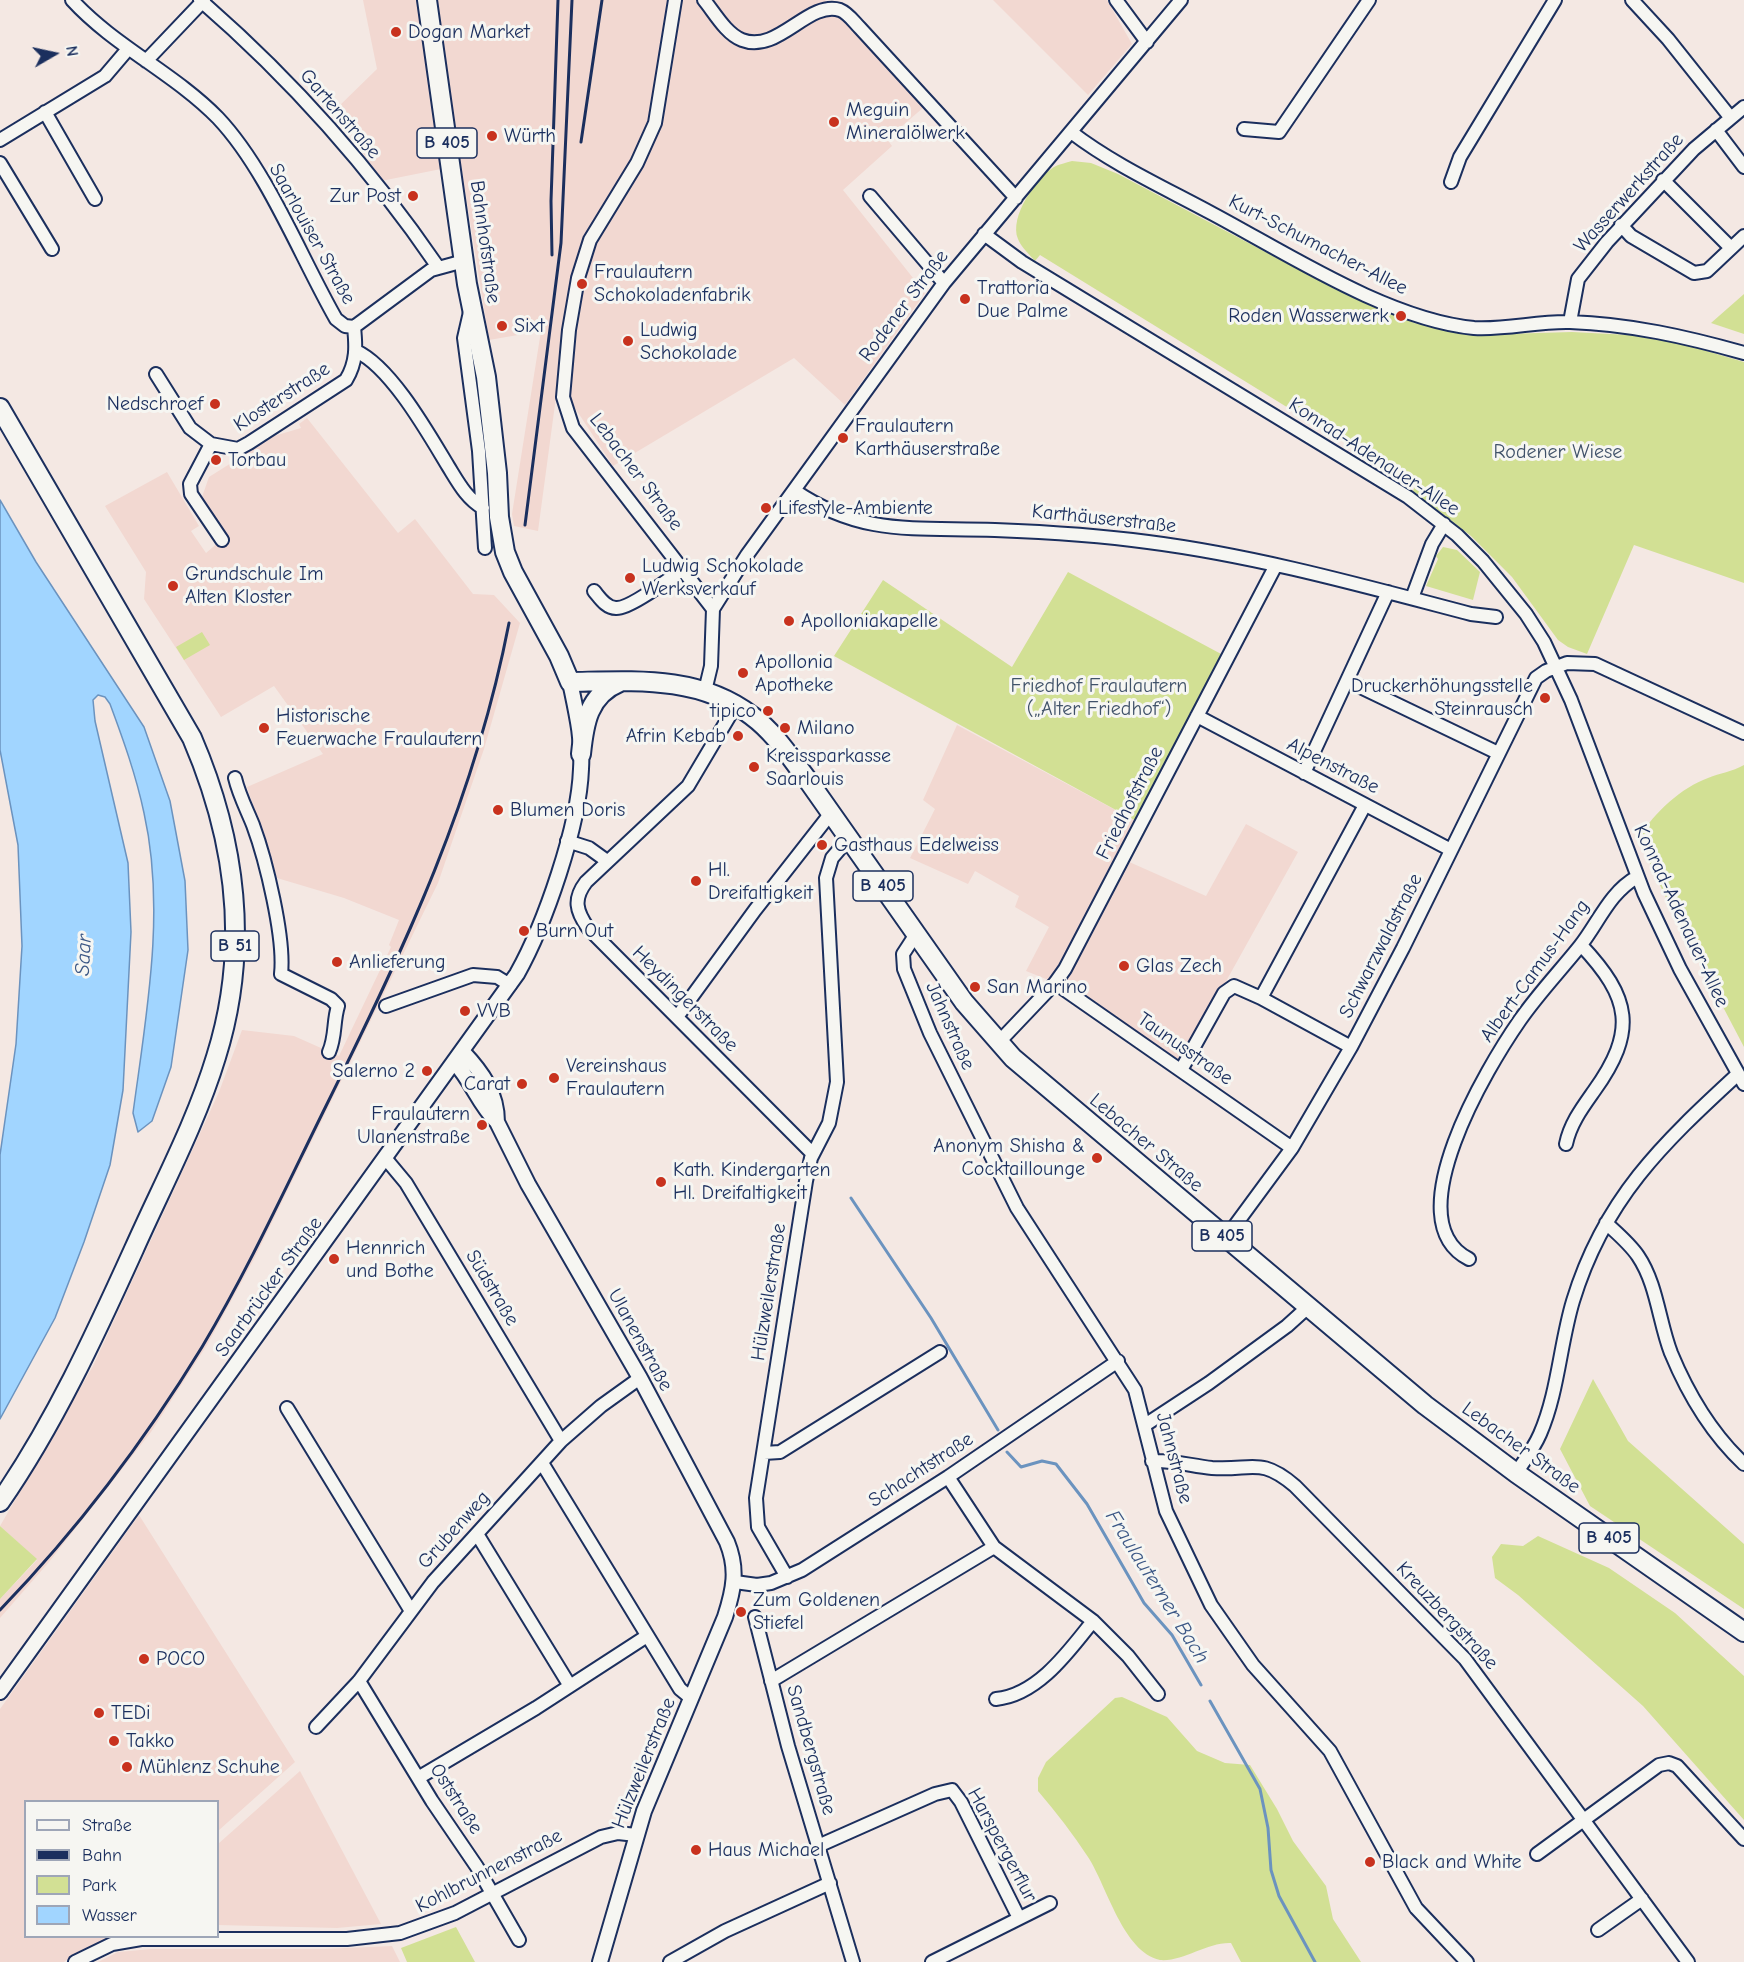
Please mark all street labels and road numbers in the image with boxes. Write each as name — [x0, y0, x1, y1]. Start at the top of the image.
street label: Gartenstraße — [294, 64, 386, 164]
road number: B 405 — [417, 128, 477, 158]
street label: Wasserwerkstraße — [1569, 128, 1689, 258]
street label: Saarlouiser Straße — [263, 159, 361, 309]
street label: Bahnhofstraße — [465, 179, 505, 305]
street label: Kurt-Schumacher-Allee — [1225, 189, 1411, 301]
street label: Rodener Straße — [854, 245, 954, 367]
street label: Klosterstraße — [229, 357, 335, 437]
street label: Konrad-Adenauer-Allee — [1284, 393, 1464, 521]
street label: Lebacher Straße — [584, 409, 688, 535]
street label: Karthäuserstraße — [1031, 499, 1177, 539]
street label: Alpenstraße — [1283, 733, 1383, 799]
street label: Friedhofstraße — [1091, 742, 1169, 864]
street label: Konrad-Adenauer-Allee — [1628, 821, 1734, 1011]
street label: Schwarzwaldstraße — [1334, 870, 1428, 1022]
road number: B 405 — [853, 871, 913, 901]
street label: Albert-Camus-Hang — [1475, 895, 1595, 1047]
road number: B 51 — [211, 931, 259, 961]
street label: Heydingerstraße — [627, 941, 743, 1057]
street label: Jahnstraße — [920, 978, 980, 1074]
street label: Taunusstraße — [1133, 1007, 1237, 1091]
street label: Lebacher Straße — [1084, 1089, 1208, 1197]
street label: Saarbrücker Straße — [210, 1212, 328, 1362]
road number: B 405 — [1192, 1221, 1252, 1251]
street label: Hülzweilerstraße — [746, 1222, 792, 1362]
street label: Südstraße — [460, 1246, 524, 1330]
street label: Ulanenstraße — [602, 1285, 678, 1395]
street label: Lebacher Straße — [1457, 1397, 1585, 1499]
street label: Jahnstraße — [1150, 1410, 1198, 1506]
street label: Schachtstraße — [864, 1427, 978, 1513]
street label: Grubenweg — [413, 1486, 495, 1574]
road number: B 405 — [1579, 1523, 1639, 1553]
street label: Kreuzbergstraße — [1391, 1557, 1503, 1675]
street label: Sandbergstraße — [781, 1682, 841, 1818]
street label: Hülzweilerstraße — [607, 1694, 681, 1832]
street label: Oststraße — [424, 1759, 488, 1839]
street label: Harspergerflur — [962, 1784, 1042, 1906]
street label: Kohlbrunnenstraße — [412, 1824, 566, 1918]

